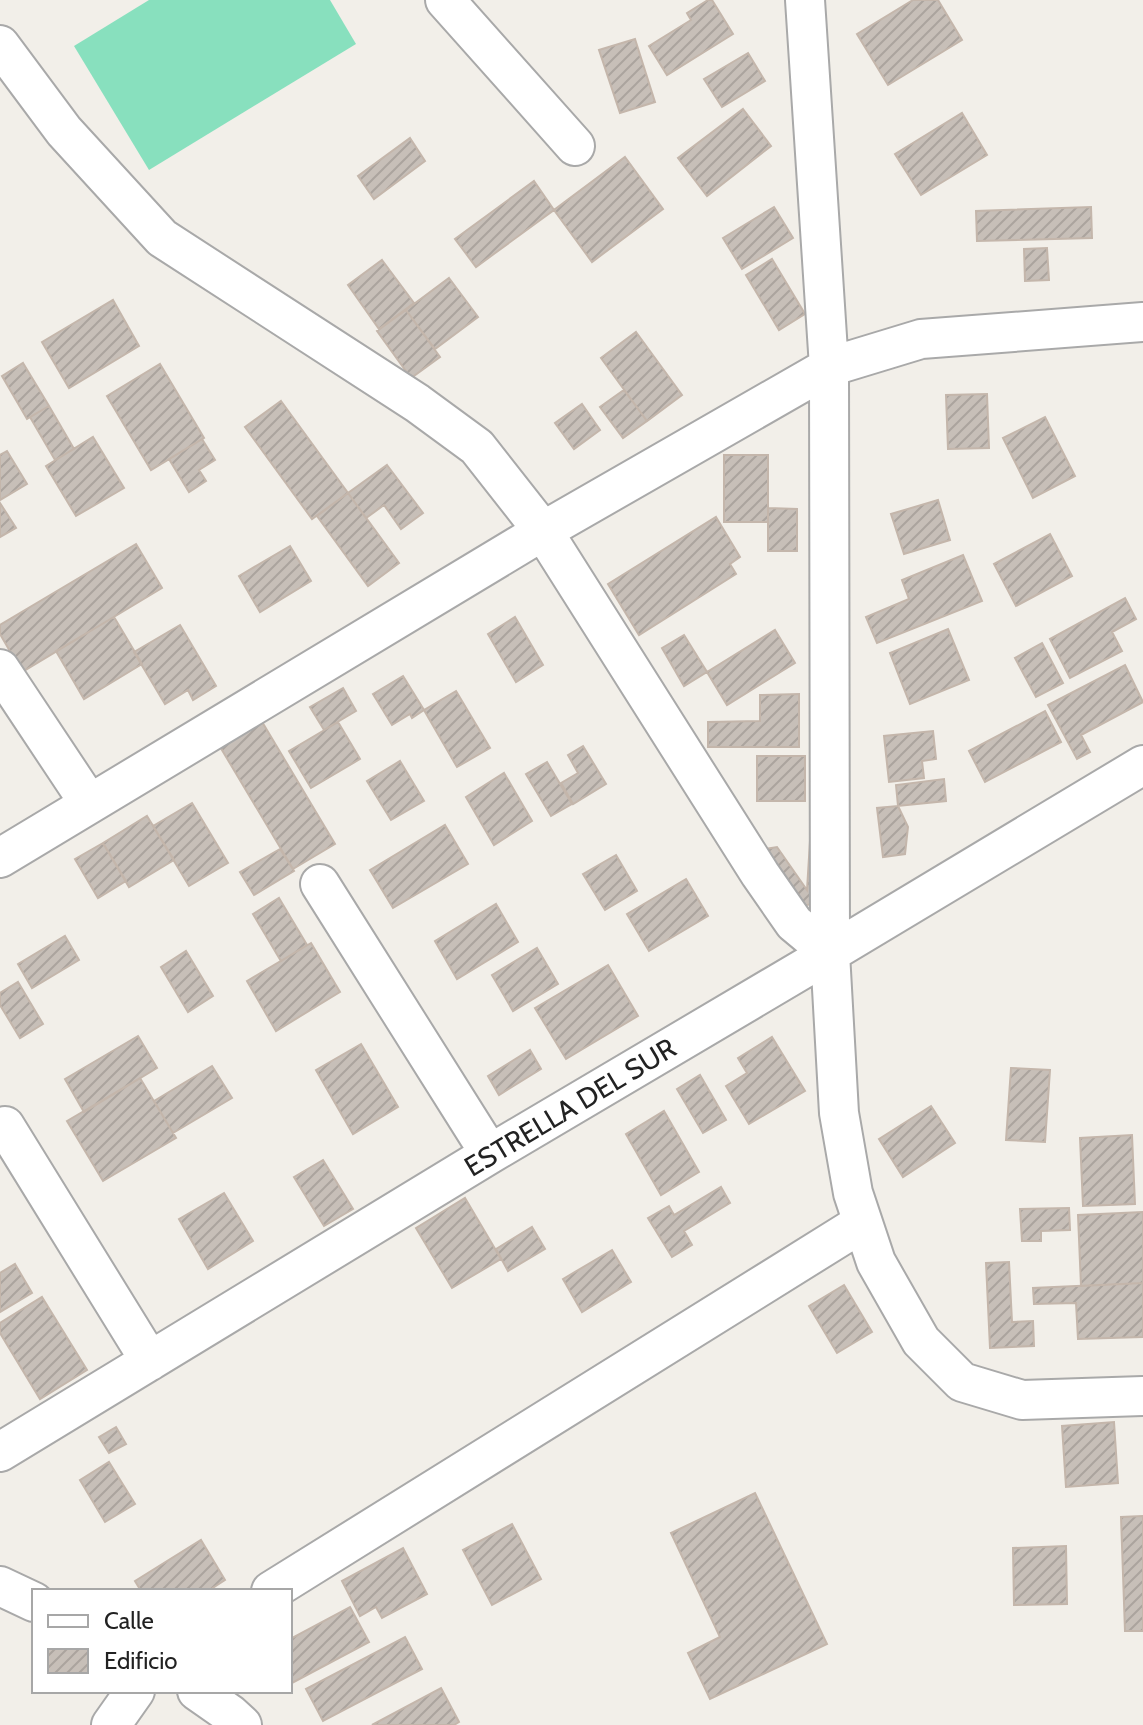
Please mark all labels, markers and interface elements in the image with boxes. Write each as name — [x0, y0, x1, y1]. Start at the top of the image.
street label: ESTRELLA DEL SUR — [458, 1030, 682, 1184]
legend — [32, 1589, 292, 1693]
text: Calle — [104, 1606, 154, 1635]
text: Edificio — [104, 1646, 178, 1675]

